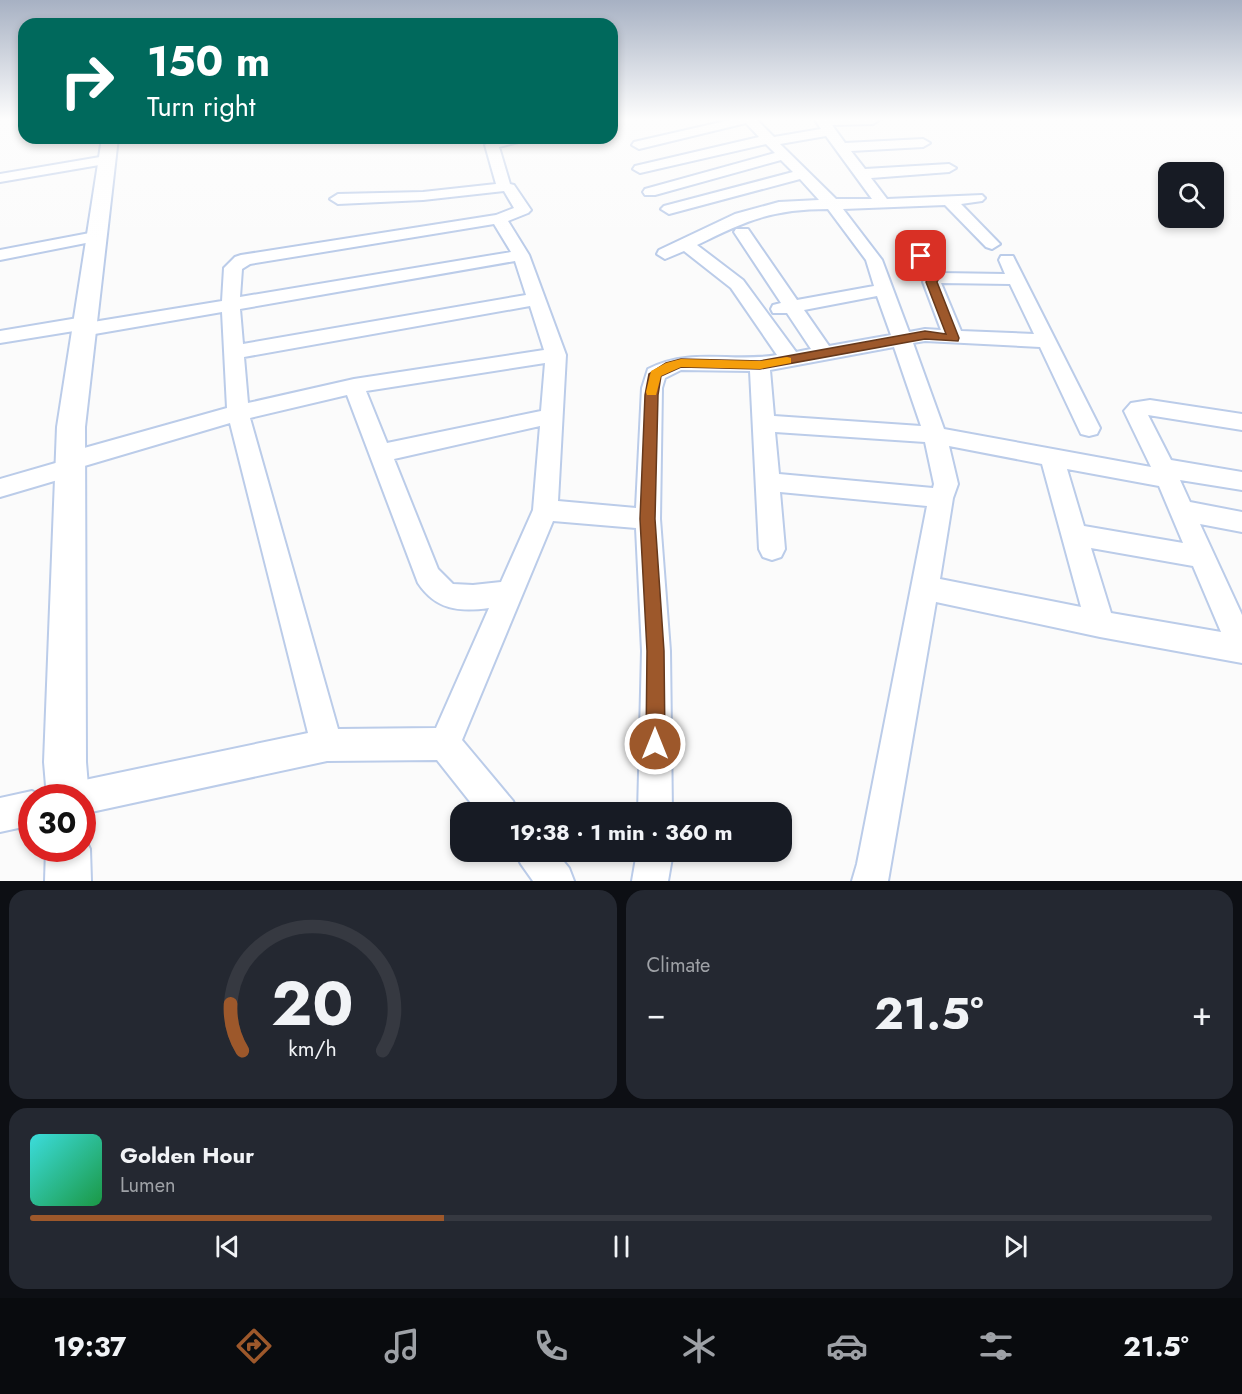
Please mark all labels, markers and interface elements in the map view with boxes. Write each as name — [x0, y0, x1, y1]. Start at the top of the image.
text: 150 m — [147, 31, 270, 92]
icon: right — [48, 42, 126, 120]
text: Turn right — [147, 87, 255, 126]
map controls — [1158, 162, 1224, 228]
button: search — [1158, 162, 1224, 228]
pin — [895, 230, 946, 281]
icon: arrive — [904, 239, 937, 272]
position arrow — [623, 712, 687, 776]
speed limit sign: 30 — [18, 784, 96, 862]
text: 19:38 · 1 min · 360 m — [509, 816, 733, 848]
text: Climate — [647, 951, 710, 980]
text: 20 — [272, 958, 354, 1048]
text: 21.5° — [874, 981, 984, 1046]
text: − — [647, 990, 666, 1037]
text: + — [1192, 990, 1212, 1037]
text: km/h — [289, 1034, 337, 1065]
text: Golden Hour — [120, 1139, 254, 1171]
text: Lumen — [120, 1171, 176, 1200]
icon: previous — [211, 1230, 244, 1263]
icon: pause — [605, 1230, 638, 1263]
icon: next — [999, 1230, 1032, 1263]
icon: directions — [233, 1325, 275, 1367]
icon: music — [381, 1325, 423, 1367]
icon: phone — [530, 1325, 572, 1367]
icon: climate — [678, 1325, 720, 1367]
icon: car — [826, 1325, 868, 1367]
icon: filters — [975, 1325, 1017, 1367]
text: 19:37 — [53, 1327, 126, 1366]
text: 21.5° — [1123, 1327, 1189, 1366]

